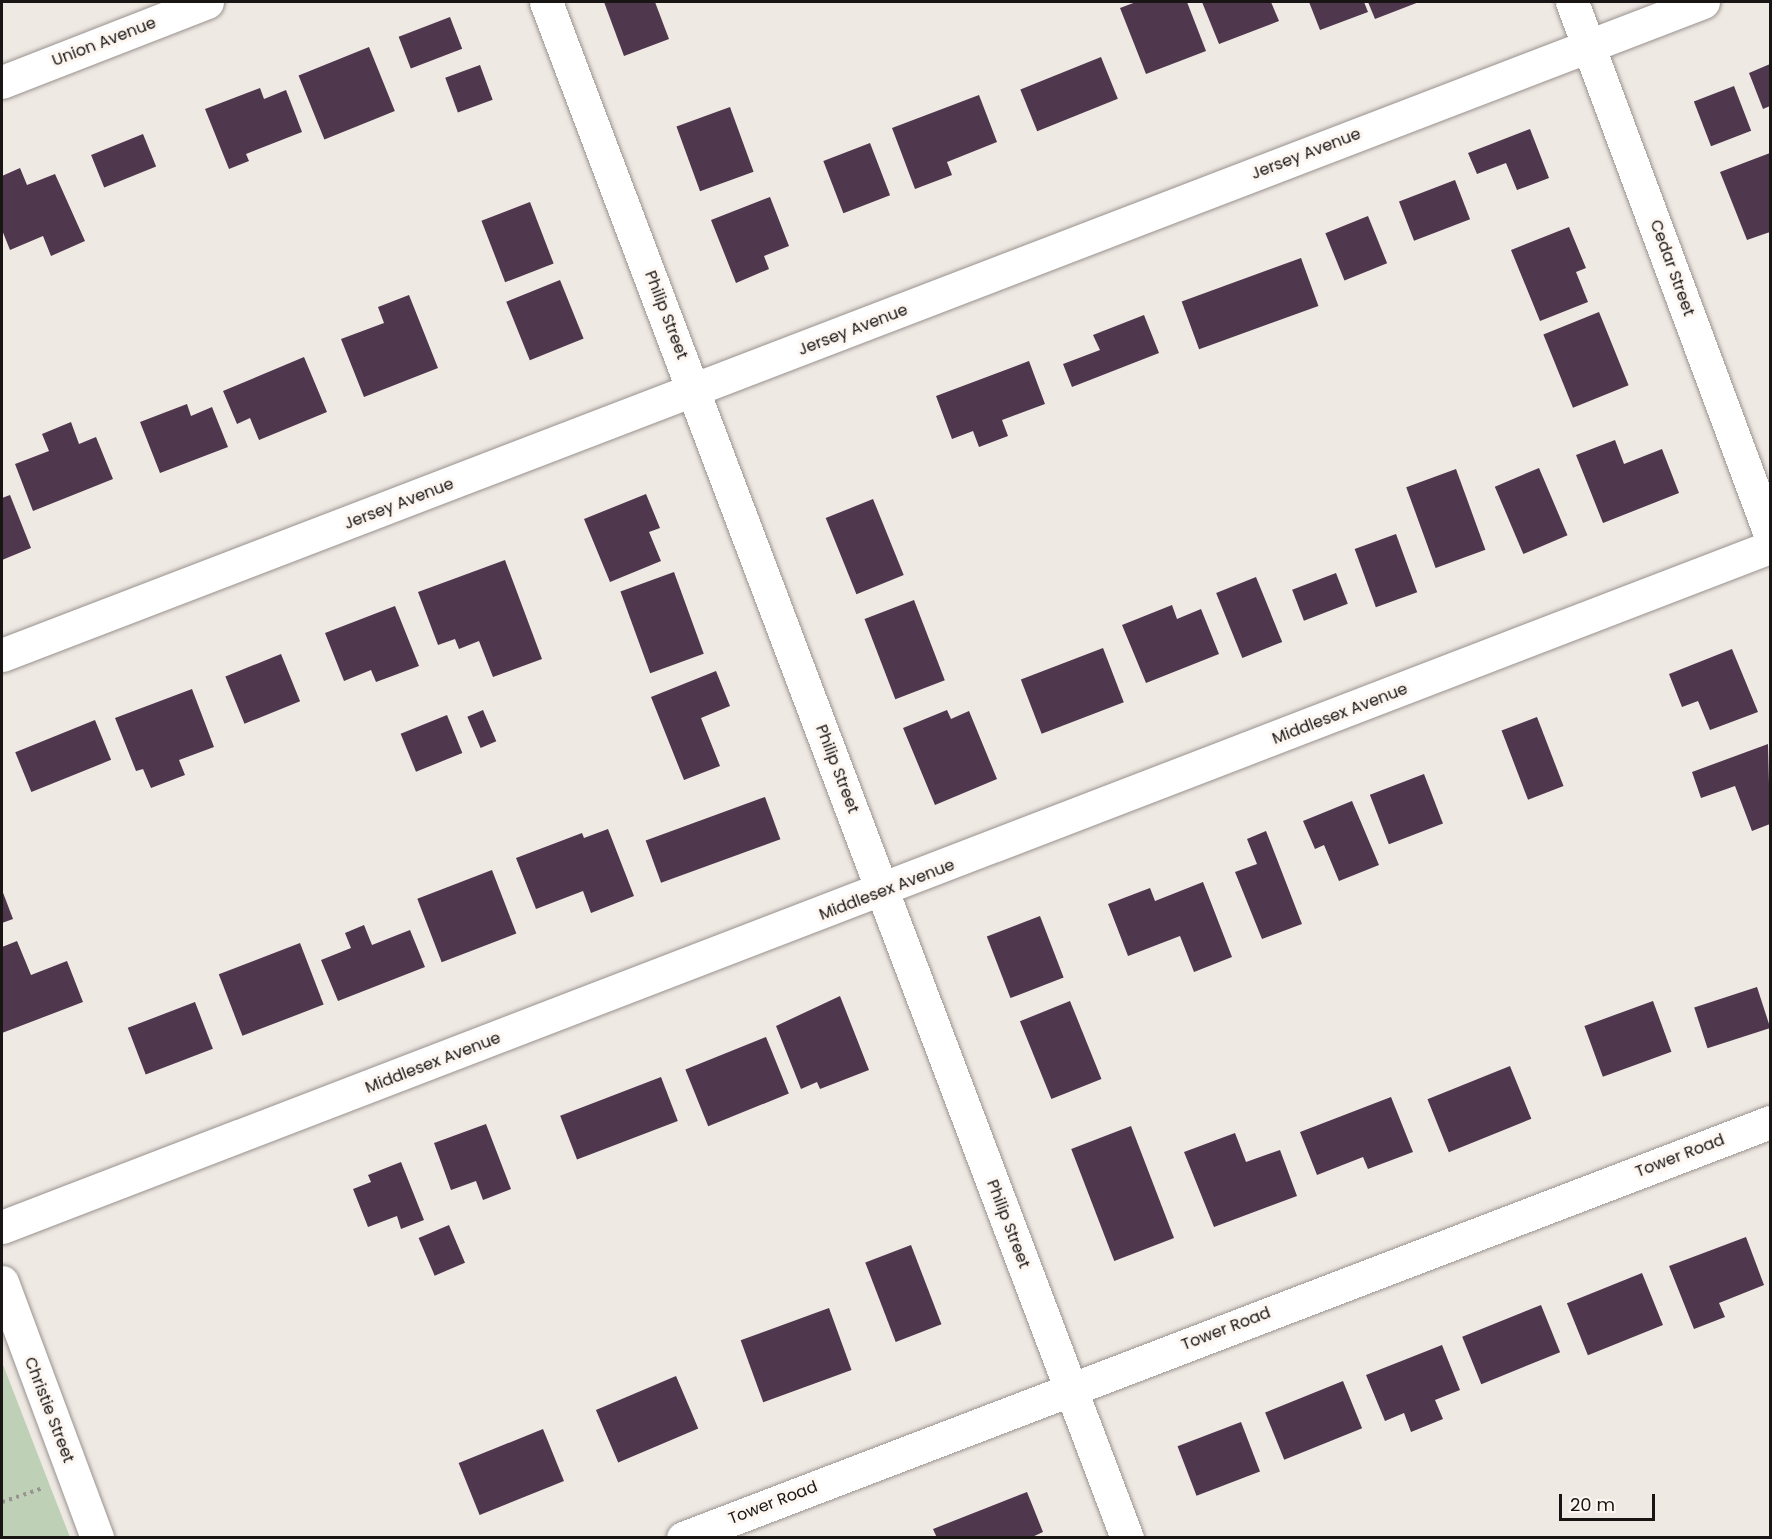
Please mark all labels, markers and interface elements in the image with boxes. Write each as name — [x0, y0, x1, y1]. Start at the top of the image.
street label: Union Avenue — [49, 13, 159, 71]
street label: Jersey Avenue — [1248, 124, 1364, 184]
street label: Cedar Street — [1646, 217, 1698, 319]
street label: Philip Street — [640, 268, 692, 362]
street label: Jersey Avenue — [795, 300, 911, 360]
street label: Jersey Avenue — [341, 474, 457, 534]
street label: Middlesex Avenue — [1270, 679, 1410, 749]
street label: Philip Street — [811, 722, 863, 816]
street label: Middlesex Avenue — [817, 855, 957, 925]
street label: Middlesex Avenue — [363, 1028, 503, 1098]
street label: Tower Road — [1633, 1130, 1727, 1182]
street label: Philip Street — [982, 1177, 1034, 1271]
street label: Tower Road — [1179, 1303, 1273, 1355]
street label: Christie Street — [20, 1354, 78, 1466]
street label: Tower Road — [726, 1477, 820, 1529]
scale bar — [1562, 1482, 1658, 1520]
text: 20 m — [1570, 1492, 1615, 1517]

